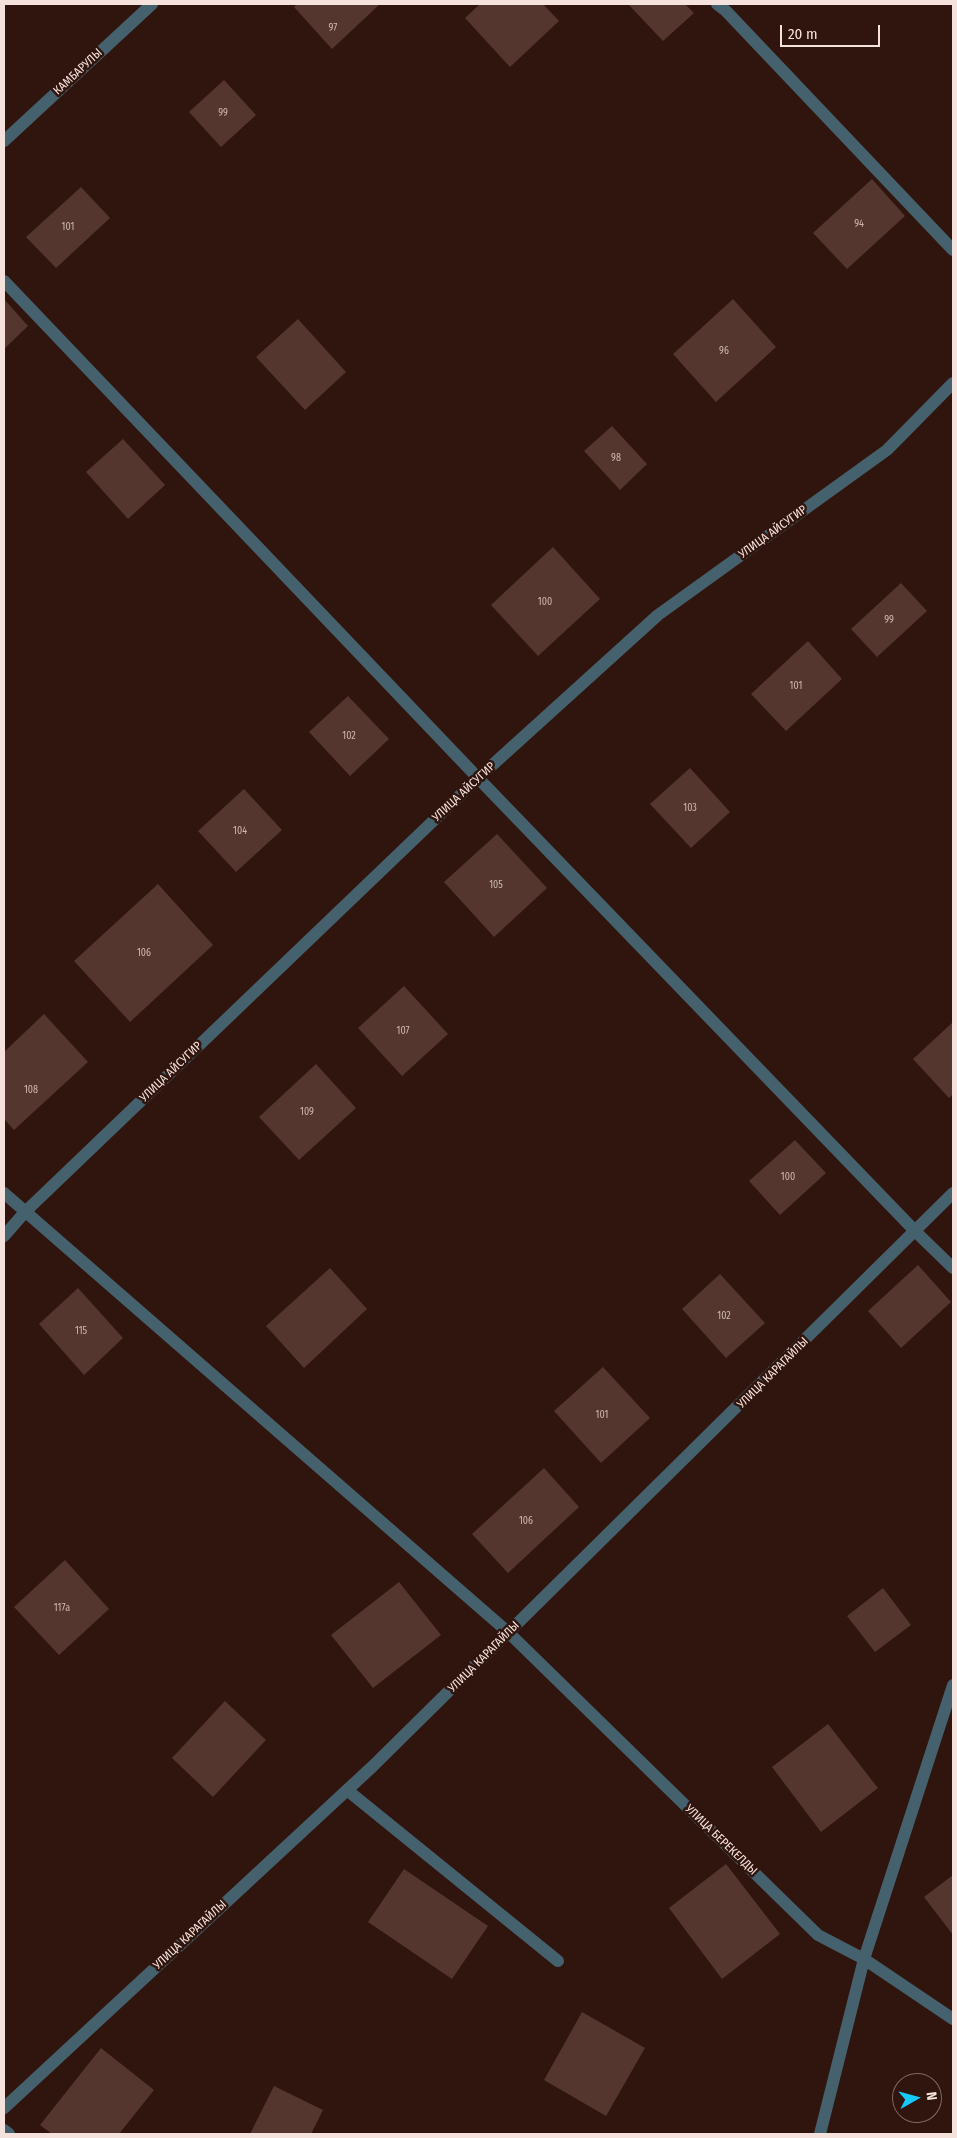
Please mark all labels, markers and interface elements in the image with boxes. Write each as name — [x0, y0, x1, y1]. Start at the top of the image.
scale bar — [782, 15, 882, 47]
house number: 97 — [329, 22, 337, 34]
text: 20 m — [788, 25, 818, 43]
street label: КАМБАРУЛЫ — [51, 46, 105, 98]
house number: 99 — [218, 107, 228, 119]
house number: 94 — [854, 218, 864, 230]
house number: 101 — [62, 221, 74, 233]
house number: 96 — [719, 345, 729, 357]
house number: 98 — [611, 452, 621, 464]
street label: УЛИЦА АЙСУГИР — [736, 502, 810, 562]
house number: 100 — [538, 596, 552, 608]
house number: 99 — [884, 614, 894, 626]
house number: 101 — [790, 680, 802, 692]
house number: 102 — [342, 730, 356, 742]
street label: УЛИЦА АЙСУГИР — [430, 759, 498, 825]
house number: 103 — [683, 802, 697, 814]
house number: 104 — [233, 825, 247, 837]
house number: 105 — [489, 879, 503, 891]
house number: 106 — [137, 947, 151, 959]
house number: 107 — [397, 1025, 409, 1037]
street label: УЛИЦА АЙСУГИР — [137, 1039, 205, 1105]
house number: 108 — [24, 1084, 38, 1096]
house number: 109 — [300, 1106, 314, 1118]
house number: 100 — [781, 1171, 795, 1183]
house number: 102 — [717, 1310, 731, 1322]
house number: 115 — [75, 1325, 87, 1337]
street label: УЛИЦА КАРАГАЙЛЫ — [734, 1334, 812, 1412]
house number: 101 — [596, 1409, 608, 1421]
house number: 106 — [519, 1515, 533, 1527]
house number: 117а — [54, 1602, 70, 1614]
street label: УЛИЦА КАРАГАЙЛЫ — [445, 1618, 523, 1696]
street label: УЛИЦА БЕРЕКЕЛДЫ — [682, 1802, 760, 1878]
street label: УЛИЦА КАРАГАЙЛЫ — [150, 1897, 230, 1973]
north arrow — [892, 2073, 942, 2123]
text: N — [922, 2091, 940, 2101]

